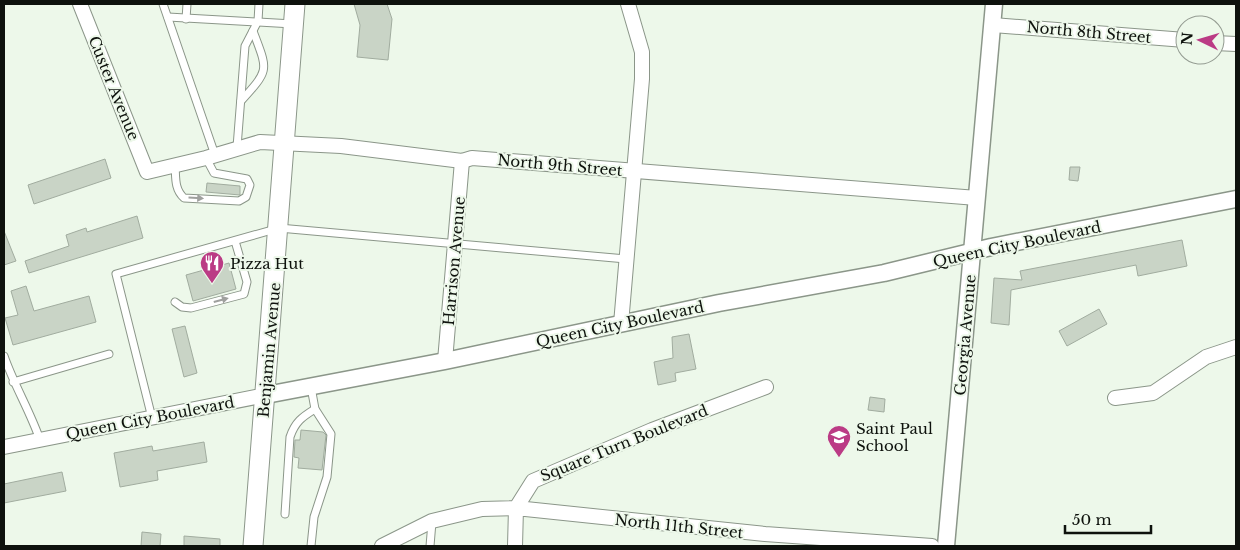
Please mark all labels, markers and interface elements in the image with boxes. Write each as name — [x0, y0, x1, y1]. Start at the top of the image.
north arrow — [1175, 15, 1225, 65]
street label: North 8th Street — [1026, 17, 1152, 47]
text: N — [1178, 32, 1197, 46]
street label: Custer Avenue — [84, 33, 144, 143]
street label: North 9th Street — [497, 150, 624, 180]
one-way arrow — [189, 195, 205, 203]
street label: Harrison Avenue — [439, 196, 469, 326]
street label: Queen City Boulevard — [931, 217, 1103, 271]
restaurant icon: Pizza Hut — [199, 250, 225, 284]
place label: Pizza Hut — [230, 254, 304, 273]
street label: Georgia Avenue — [950, 274, 980, 396]
street label: Benjamin Avenue — [254, 282, 284, 418]
one-way arrow — [213, 296, 228, 304]
street label: Queen City Boulevard — [534, 297, 706, 351]
street label: Queen City Boulevard — [64, 392, 236, 444]
street label: Square Turn Boulevard — [537, 401, 711, 485]
place label: Saint Paul School — [856, 419, 933, 455]
school or university icon: Saint Paul School — [826, 424, 852, 458]
scale bar — [1065, 502, 1151, 534]
street label: North 11th Street — [614, 510, 745, 542]
text: 50 m — [1072, 510, 1112, 529]

